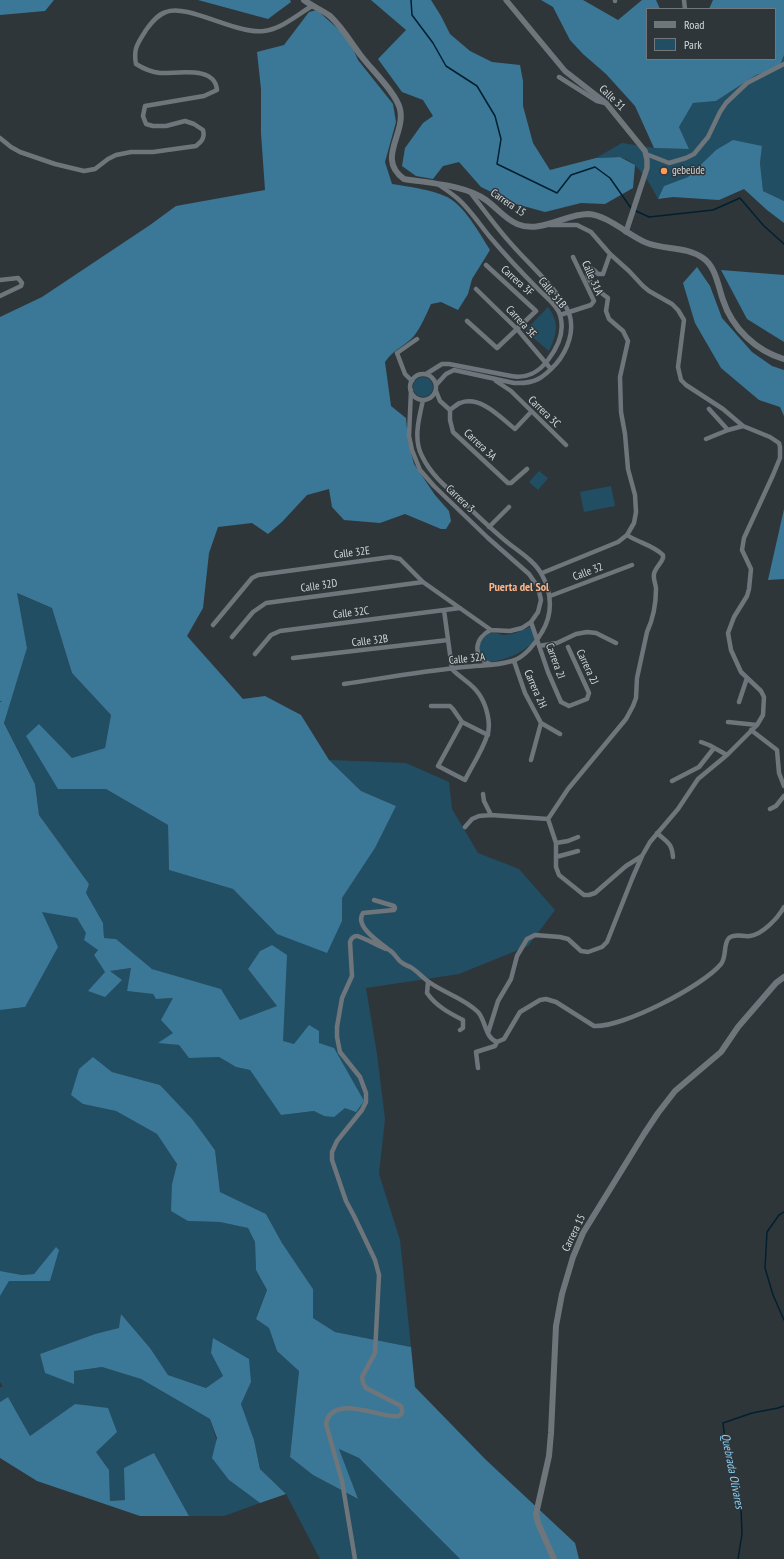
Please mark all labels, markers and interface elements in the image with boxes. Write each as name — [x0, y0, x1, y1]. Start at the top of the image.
legend — [646, 8, 776, 60]
text: Road — [684, 17, 704, 32]
text: Park — [684, 37, 702, 52]
street label: Calle 31 — [596, 82, 628, 114]
place label: gebeüde — [672, 164, 705, 178]
marker: gebeüde — [659, 166, 669, 176]
street label: Carrera 15 — [488, 186, 528, 220]
street label: Calle 31A — [579, 259, 605, 297]
street label: Carrera 3F — [498, 263, 536, 299]
street label: Calle 31B — [535, 275, 569, 311]
street label: Carrera 3E — [503, 303, 539, 341]
street label: Carrera 3C — [525, 393, 563, 431]
street label: Carrera 3A — [461, 427, 499, 463]
street label: Carrera 3 — [443, 482, 477, 516]
street label: Calle 32E — [333, 544, 371, 562]
street label: Calle 32 — [571, 560, 605, 584]
street label: Calle 32D — [300, 577, 338, 595]
district label: Puerta del Sol — [489, 581, 549, 595]
street label: Calle 32C — [332, 604, 370, 622]
street label: Calle 32B — [351, 632, 389, 650]
street label: Carrera 2I — [542, 641, 568, 681]
street label: Carrera 2J — [573, 647, 601, 687]
street label: Calle 32A — [448, 651, 486, 667]
street label: Carrera 2H — [521, 668, 549, 710]
street label: Carrera 15 — [559, 1212, 589, 1254]
water label: Quebrada Olivares — [718, 1432, 746, 1510]

